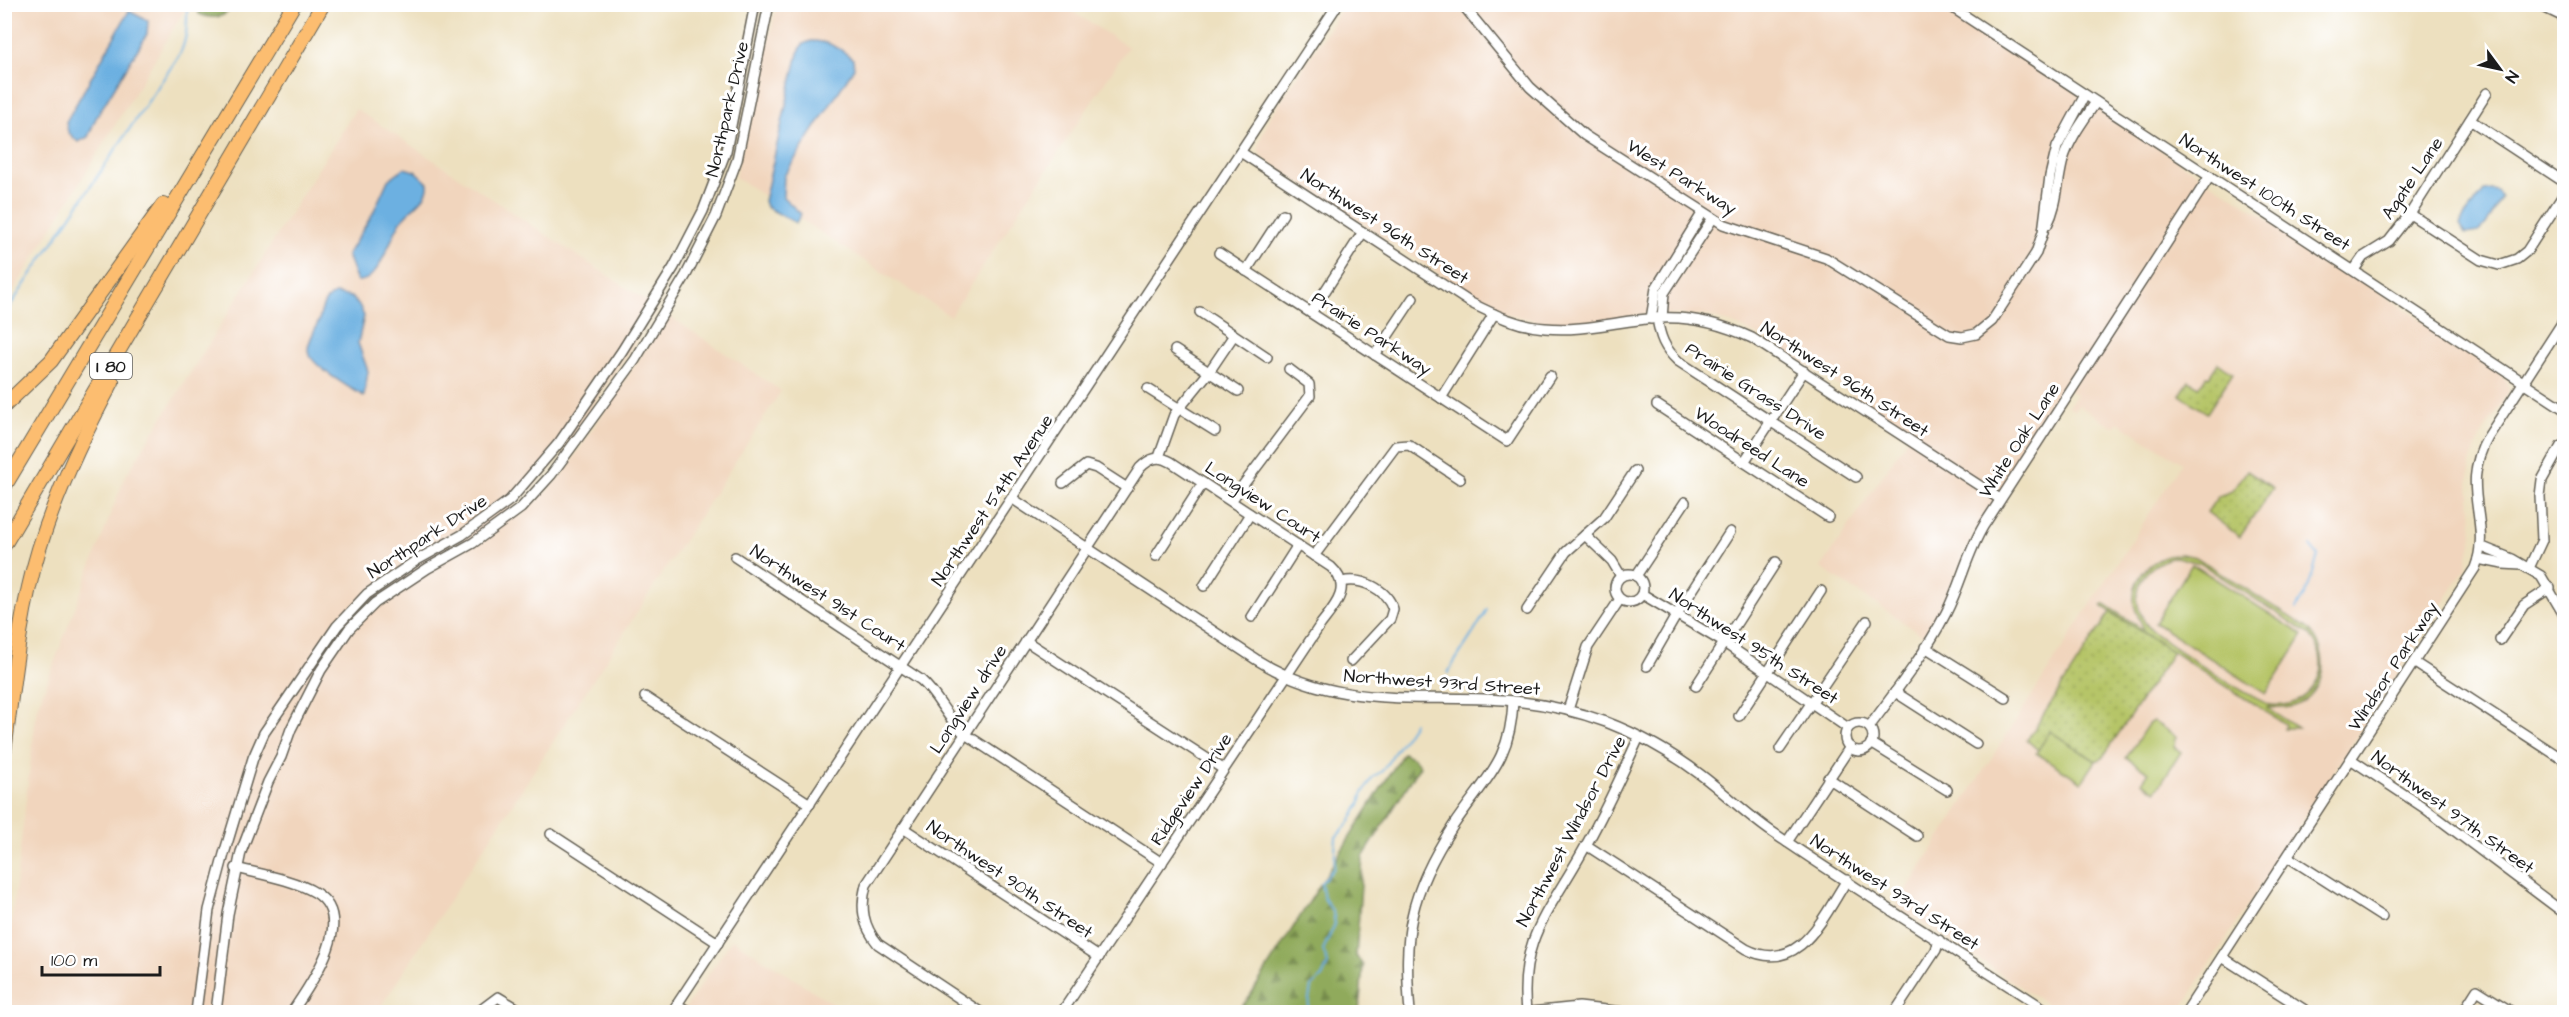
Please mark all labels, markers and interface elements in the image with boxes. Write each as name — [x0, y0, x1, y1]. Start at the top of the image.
street label: Northpark Drive — [700, 39, 755, 179]
north arrow — [2470, 39, 2530, 99]
text: N — [2500, 66, 2524, 87]
street label: Northwest 100th Street — [2174, 128, 2356, 258]
street label: Agate Lane — [2376, 132, 2450, 225]
street label: West Parkway — [1621, 134, 1742, 222]
street label: Northwest 96th Street — [1296, 163, 1474, 291]
street label: Prairie Parkway — [1306, 285, 1437, 382]
street label: Northwest 96th Street — [1756, 316, 1934, 444]
street label: Prairie Grass Drive — [1681, 337, 1831, 446]
road number: I 80 — [90, 353, 132, 379]
street label: White Oak Lane — [1973, 378, 2066, 503]
street label: Woodreed Lane — [1689, 401, 1814, 494]
street label: Northwest 54th Avenue — [926, 409, 1059, 591]
street label: Longview Court — [1199, 456, 1326, 551]
street label: Northpark Drive — [362, 488, 492, 585]
street label: Northwest 91st Court — [745, 539, 911, 658]
street label: Northwest 95th Street — [1664, 582, 1844, 711]
street label: Windsor Parkway — [2342, 597, 2445, 736]
street label: Longview drive — [924, 640, 1014, 759]
street label: Northwest 93rd Street — [1343, 663, 1542, 702]
street label: Ridgeview Drive — [1144, 728, 1239, 851]
street label: Northwest Windsor Drive — [1510, 731, 1633, 931]
street label: Northwest 97th Street — [2366, 745, 2540, 880]
street label: Northwest 90th Street — [922, 814, 1099, 945]
street label: Northwest 93rd Street — [1805, 828, 1985, 957]
scale bar — [42, 939, 160, 977]
text: 100 m — [51, 948, 97, 973]

